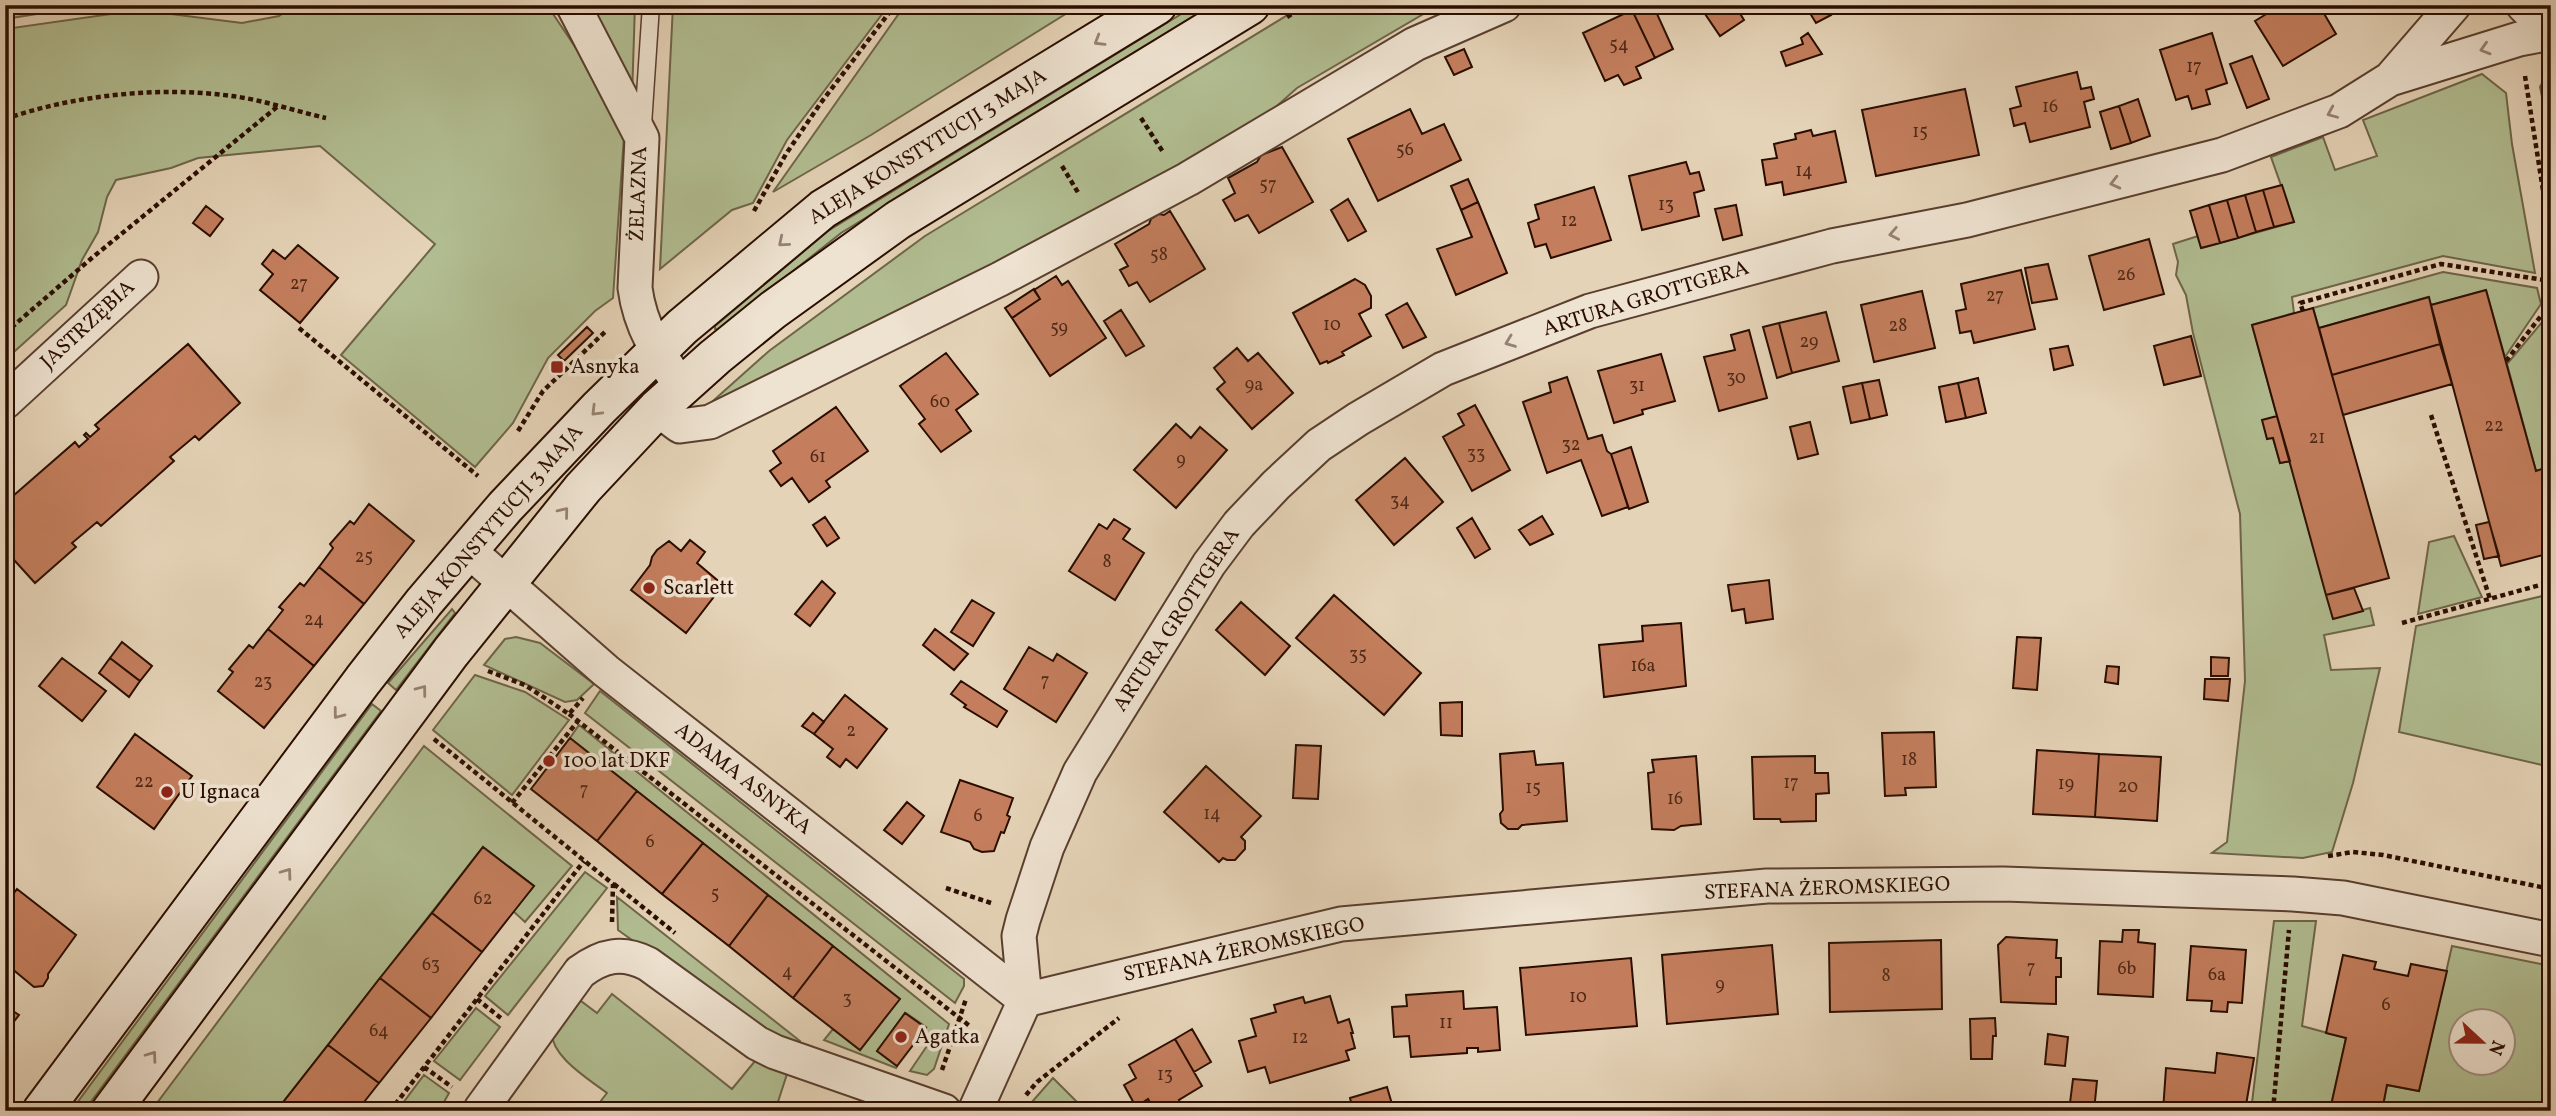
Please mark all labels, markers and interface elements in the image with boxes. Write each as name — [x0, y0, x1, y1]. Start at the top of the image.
one-way arrow — [1093, 32, 1106, 45]
house number: 54 — [1609, 33, 1629, 58]
one-way arrow — [2479, 41, 2491, 56]
house number: 17 — [2186, 55, 2202, 80]
street label: ALEJA KONSTYTUCJI 3 MAJA — [803, 62, 1053, 232]
house number: 16 — [2042, 95, 2058, 120]
one-way arrow — [2326, 105, 2339, 119]
house number: 15 — [1912, 120, 1928, 145]
house number: 56 — [1396, 138, 1414, 163]
street label: ŻELAZNA — [623, 146, 655, 242]
house number: 14 — [1795, 159, 1813, 184]
house number: 57 — [1259, 173, 1277, 198]
one-way arrow — [2110, 175, 2122, 189]
house number: 13 — [1658, 193, 1674, 218]
house number: 12 — [1561, 209, 1577, 234]
one-way arrow — [1888, 226, 1900, 241]
one-way arrow — [779, 234, 792, 246]
house number: 58 — [1150, 243, 1168, 268]
street label: ARTURA GROTTGERA — [1539, 254, 1753, 344]
house number: 26 — [2117, 263, 2135, 288]
house number: 27 — [290, 272, 308, 297]
street label: JASTRZĘBIA — [34, 273, 142, 376]
house number: 27 — [1986, 284, 2004, 309]
house number: 10 — [1323, 313, 1341, 338]
house number: 28 — [1889, 314, 1907, 339]
house number: 59 — [1050, 316, 1068, 341]
house number: 29 — [1800, 330, 1818, 355]
one-way arrow — [1505, 333, 1517, 347]
place label: Asnyka — [571, 353, 640, 382]
marker: Asnyka — [549, 359, 565, 375]
house number: 30 — [1726, 366, 1746, 391]
house number: 9a — [1245, 373, 1263, 398]
house number: 31 — [1629, 374, 1645, 399]
house number: 60 — [930, 390, 950, 415]
one-way arrow — [592, 402, 605, 415]
house number: 22 — [2484, 414, 2504, 439]
street label: ALEJA KONSTYTUCJI 3 MAJA — [388, 418, 590, 646]
house number: 21 — [2309, 426, 2325, 451]
house number: 32 — [1562, 433, 1580, 458]
house number: 33 — [1467, 442, 1485, 467]
house number: 61 — [810, 445, 826, 470]
house number: 9 — [1176, 448, 1186, 473]
house number: 34 — [1390, 489, 1410, 514]
one-way arrow — [556, 508, 568, 521]
street label: ARTURA GROTTGERA — [1107, 522, 1248, 718]
house number: 25 — [355, 545, 373, 570]
house number: 8 — [1102, 550, 1112, 575]
place label: Scarlett — [663, 574, 734, 603]
marker: Scarlett — [641, 580, 657, 596]
house number: 24 — [304, 608, 324, 633]
house number: 35 — [1349, 643, 1367, 668]
house number: 16a — [1630, 654, 1656, 679]
house number: 7 — [1041, 669, 1049, 694]
house number: 23 — [254, 670, 272, 695]
one-way arrow — [414, 685, 427, 698]
one-way arrow — [333, 706, 346, 719]
street label: ADAMA ASNYKA — [668, 716, 818, 842]
house number: 2 — [846, 719, 856, 744]
place label: 100 lat DKF — [563, 747, 670, 776]
house number: 18 — [1901, 748, 1917, 773]
marker: 100 lat DKF — [541, 753, 557, 769]
house number: 22 — [134, 770, 154, 795]
house number: 17 — [1783, 771, 1799, 796]
house number: 19 — [2058, 772, 2074, 797]
house number: 20 — [2118, 775, 2138, 800]
house number: 15 — [1525, 776, 1541, 801]
place label: U Ignaca — [181, 778, 260, 807]
house number: 7 — [580, 778, 588, 803]
marker: U Ignaca — [159, 784, 175, 800]
house number: 16 — [1667, 787, 1683, 812]
house number: 14 — [1203, 802, 1221, 827]
house number: 6 — [973, 804, 983, 829]
house number: 6 — [645, 830, 655, 855]
one-way arrow — [279, 868, 291, 881]
street label: STEFANA ŻEROMSKIEGO — [1703, 870, 1951, 908]
house number: 5 — [711, 882, 719, 907]
house number: 62 — [474, 887, 492, 912]
street label: STEFANA ŻEROMSKIEGO — [1121, 910, 1367, 990]
house number: 63 — [422, 953, 440, 978]
house number: 7 — [2027, 956, 2035, 981]
house number: 6b — [2118, 957, 2137, 982]
house number: 4 — [782, 960, 792, 985]
house number: 6a — [2208, 963, 2226, 988]
house number: 8 — [1881, 964, 1891, 989]
house number: 9 — [1715, 973, 1725, 998]
house number: 10 — [1569, 985, 1587, 1010]
house number: 3 — [842, 987, 852, 1012]
house number: 6 — [2381, 993, 2391, 1018]
north arrow — [2448, 1007, 2518, 1078]
house number: 11 — [1439, 1011, 1453, 1036]
house number: 64 — [369, 1019, 389, 1044]
place label: Agatka — [915, 1023, 980, 1052]
house number: 12 — [1292, 1026, 1308, 1051]
marker: Agatka — [893, 1029, 909, 1045]
text: N — [2481, 1036, 2511, 1059]
one-way arrow — [143, 1051, 156, 1064]
house number: 13 — [1157, 1063, 1173, 1088]

